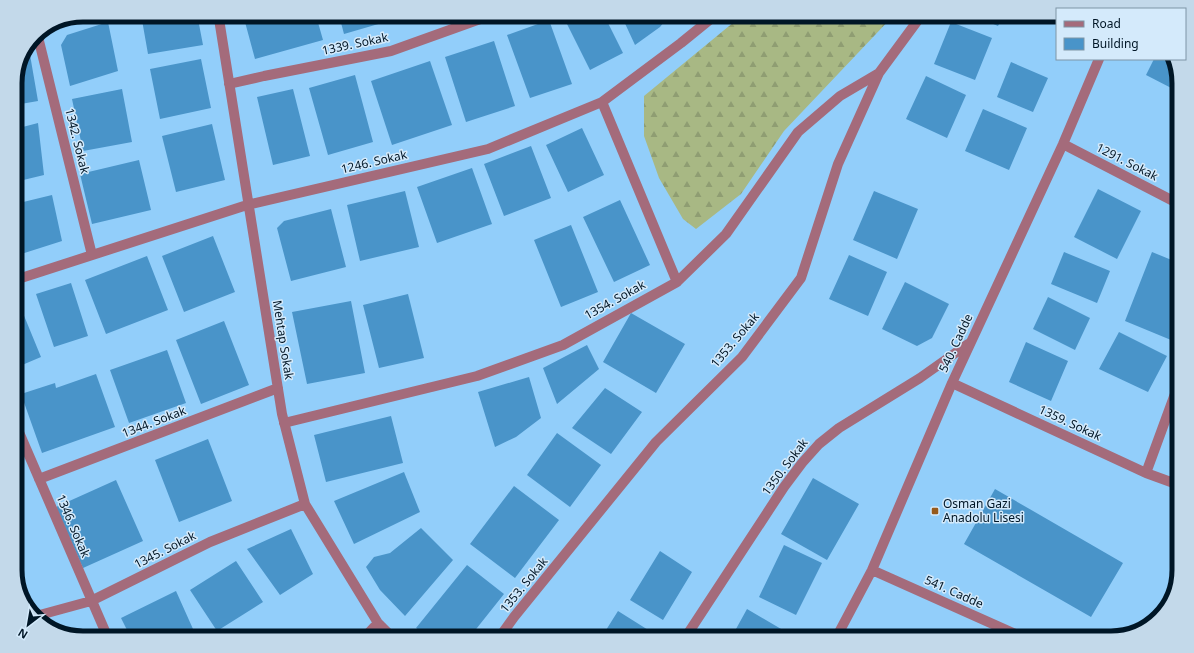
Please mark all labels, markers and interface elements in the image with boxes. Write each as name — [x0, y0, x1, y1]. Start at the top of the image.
legend — [1056, 8, 1186, 60]
text: Road — [1092, 15, 1121, 32]
street label: 1339. Sokak — [320, 28, 390, 59]
text: Building — [1092, 35, 1139, 52]
street label: 1342. Sokak — [61, 106, 94, 176]
street label: 1291. Sokak — [1093, 139, 1162, 185]
street label: 1246. Sokak — [339, 146, 409, 177]
street label: 1354. Sokak — [581, 276, 649, 323]
street label: Mehtap Sokak — [269, 299, 298, 381]
street label: 1353. Sokak — [707, 308, 763, 371]
street label: 540. Cadde — [935, 311, 977, 375]
street label: 1344. Sokak — [119, 401, 189, 442]
street label: 1359. Sokak — [1036, 401, 1105, 445]
street label: 1350. Sokak — [758, 434, 812, 499]
street label: 1346. Sokak — [53, 492, 95, 561]
place label: Osman Gazi Anadolu Lisesi — [943, 495, 1024, 526]
marker: Osman Gazi Anadolu Lisesi — [930, 506, 940, 516]
street label: 1345. Sokak — [131, 526, 199, 572]
street label: 1353. Sokak — [496, 553, 552, 616]
street label: 541. Cadde — [922, 571, 987, 612]
north arrow — [8, 605, 48, 645]
text: N — [15, 625, 30, 643]

